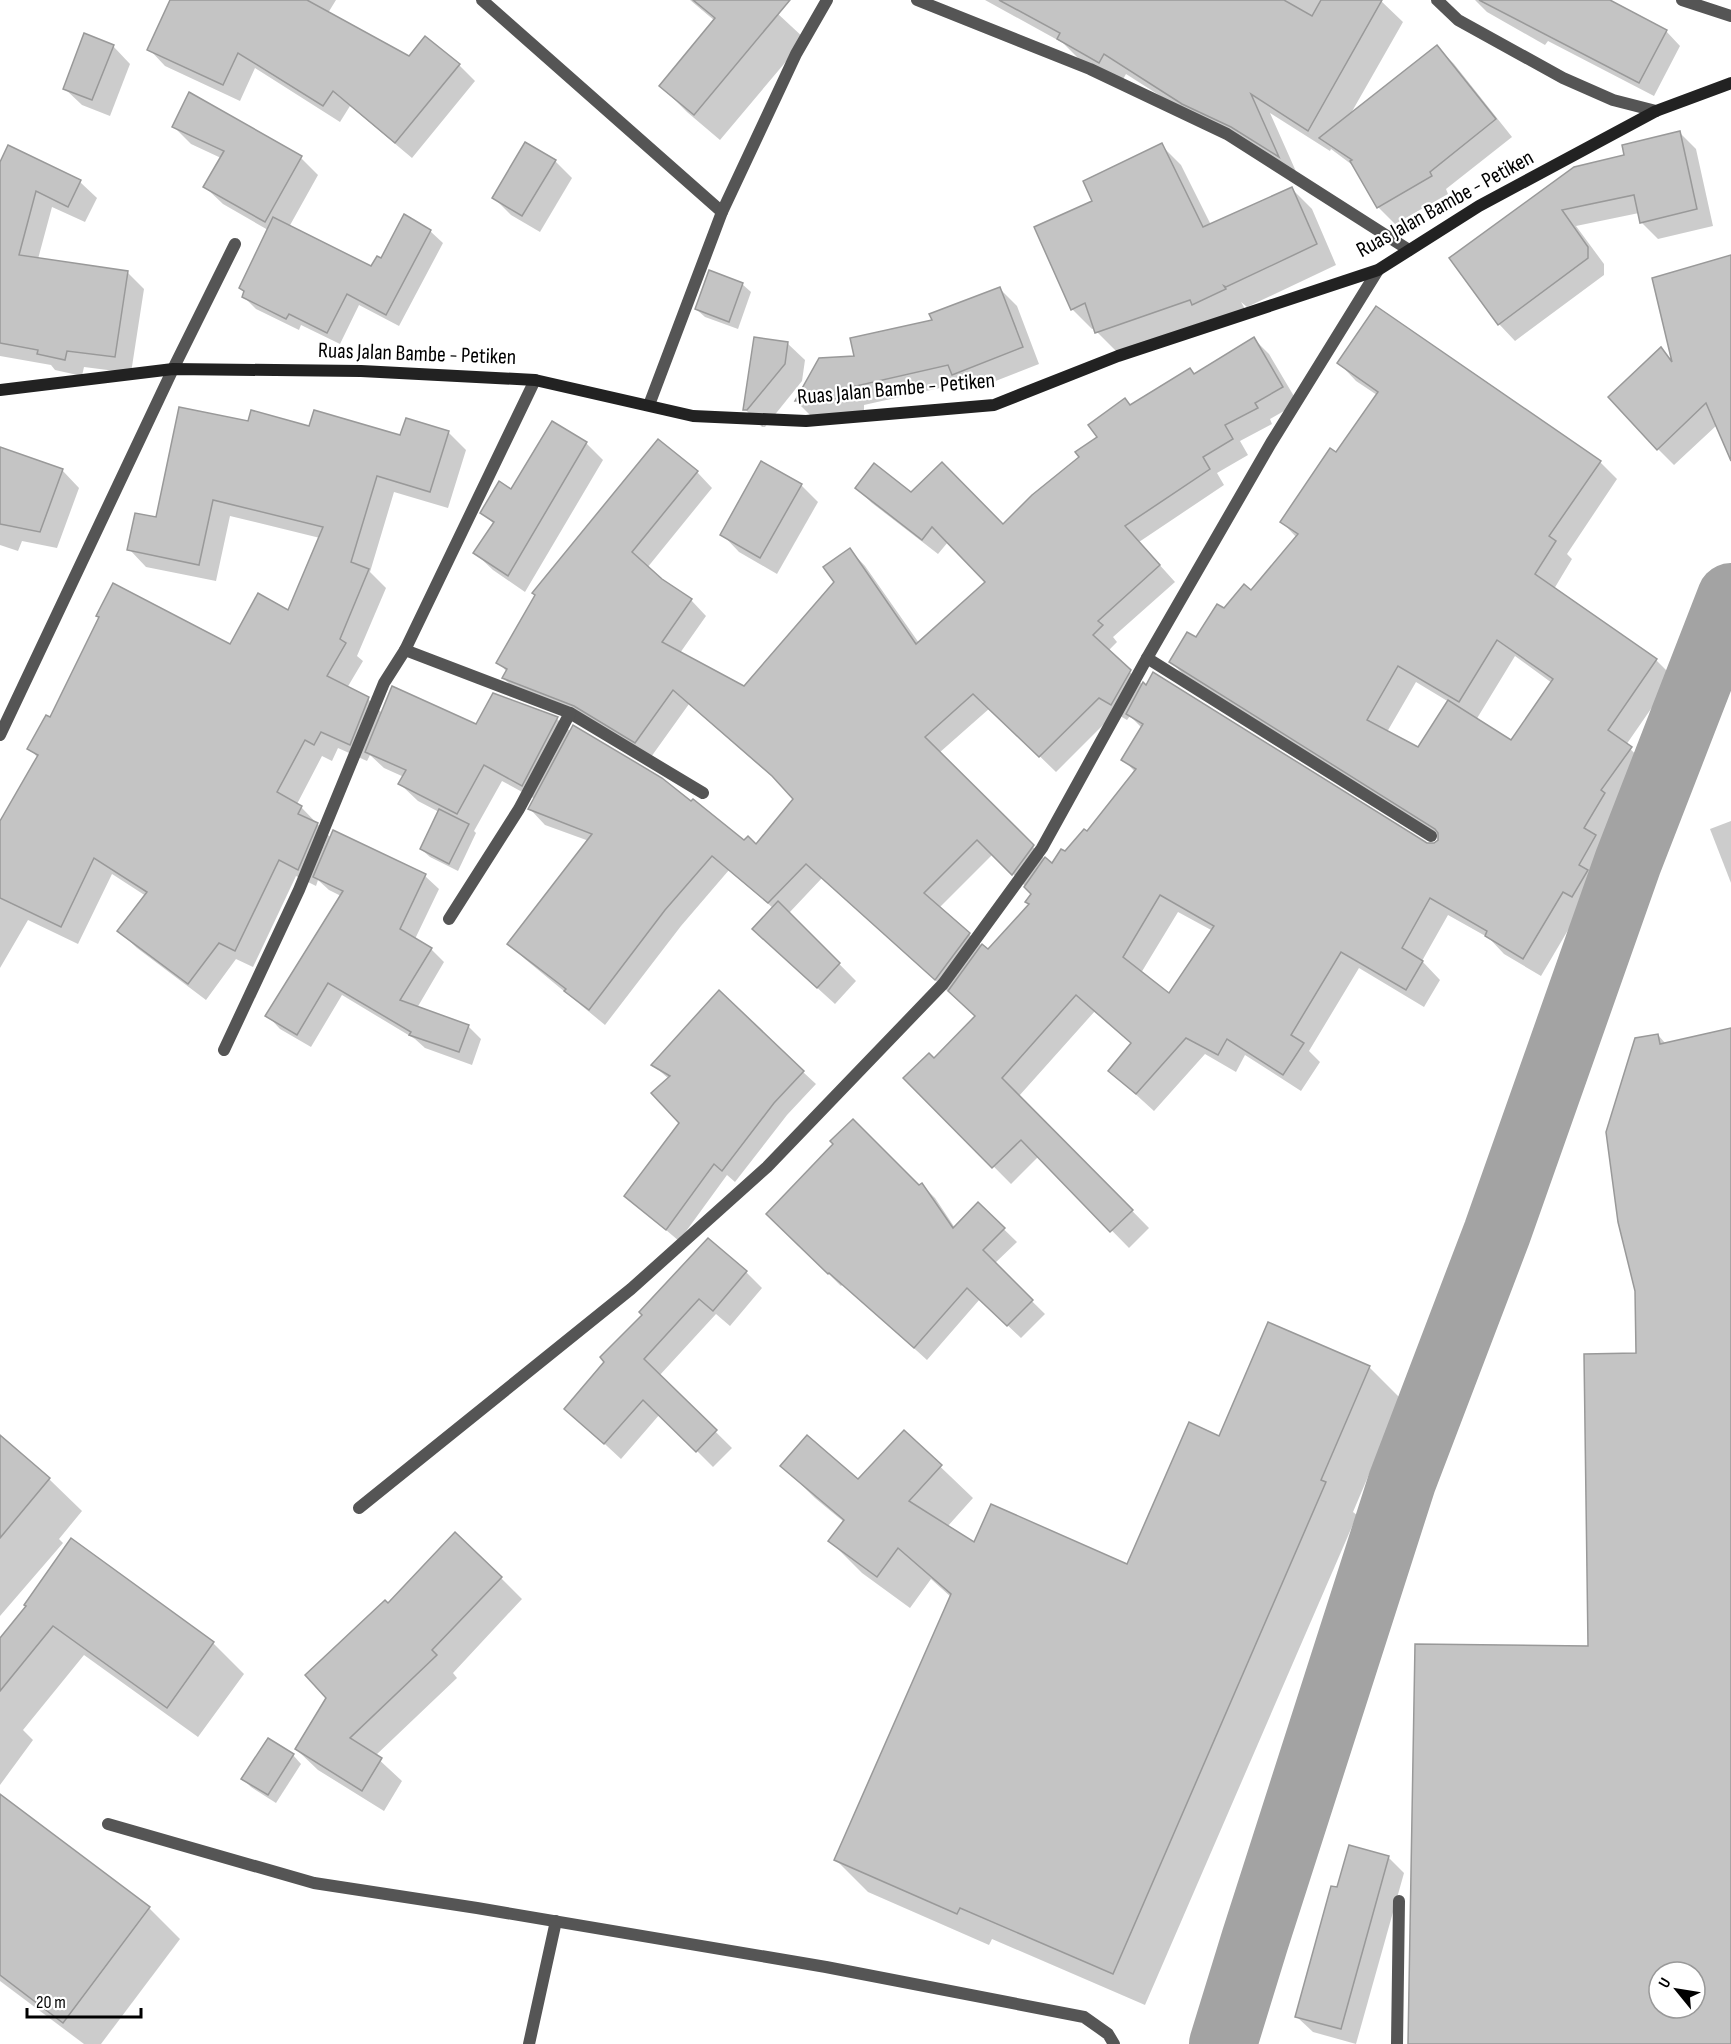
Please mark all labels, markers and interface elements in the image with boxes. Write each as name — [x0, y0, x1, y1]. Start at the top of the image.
street label: Ruas Jalan Bambe - Petiken — [1352, 144, 1538, 264]
street label: Ruas Jalan Bambe - Petiken — [317, 337, 517, 371]
street label: Ruas Jalan Bambe - Petiken — [796, 367, 996, 411]
north arrow — [1647, 1960, 1707, 2020]
text: U — [1655, 1975, 1676, 1992]
scale bar — [27, 1981, 141, 2019]
text: 20 m — [36, 1992, 66, 2013]

